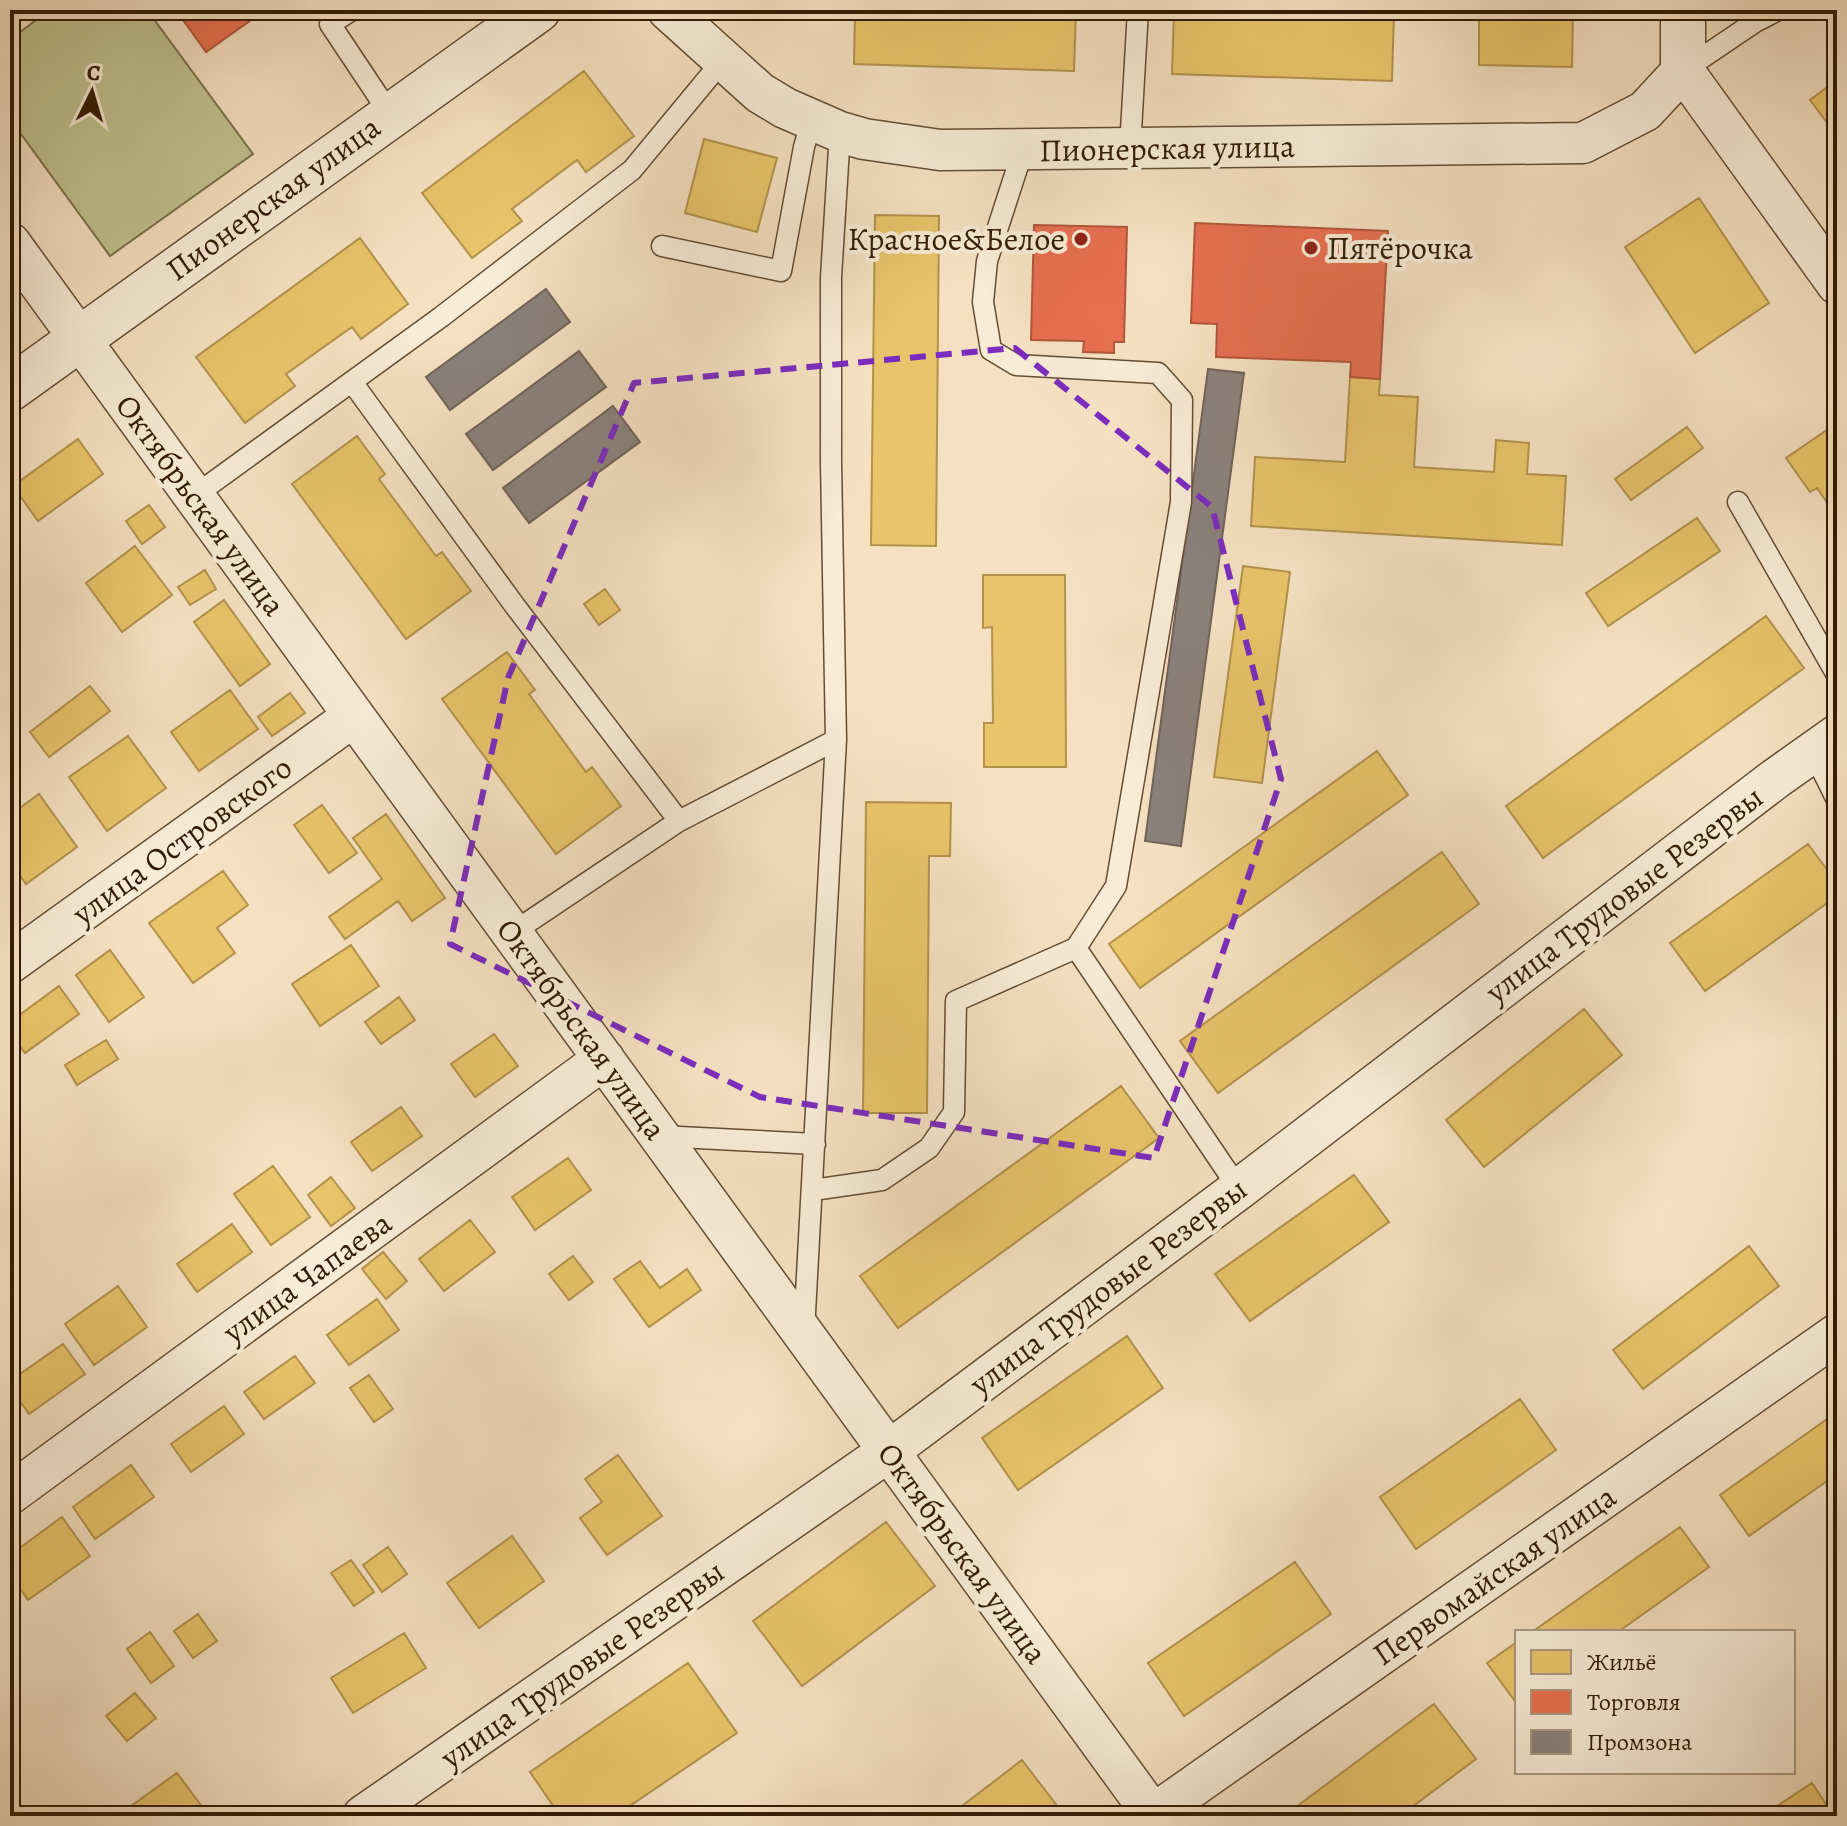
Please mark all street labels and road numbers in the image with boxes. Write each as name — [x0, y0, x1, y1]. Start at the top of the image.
street label: Пионерская улица — [157, 105, 389, 291]
street label: Пионерская улица — [1039, 124, 1295, 172]
street label: Октябрьская улица — [106, 385, 297, 625]
street label: улица Островского — [62, 745, 301, 935]
street label: улица Трудовые Резервы — [1475, 775, 1772, 1014]
street label: Октябрьская улица — [487, 909, 678, 1149]
street label: улица Трудовые Резервы — [959, 1167, 1256, 1406]
street label: улица Чапаева — [213, 1201, 401, 1354]
street label: Октябрьская улица — [868, 1433, 1059, 1673]
street label: Первомайская улица — [1363, 1474, 1625, 1676]
street label: улица Трудовые Резервы — [430, 1549, 733, 1779]

